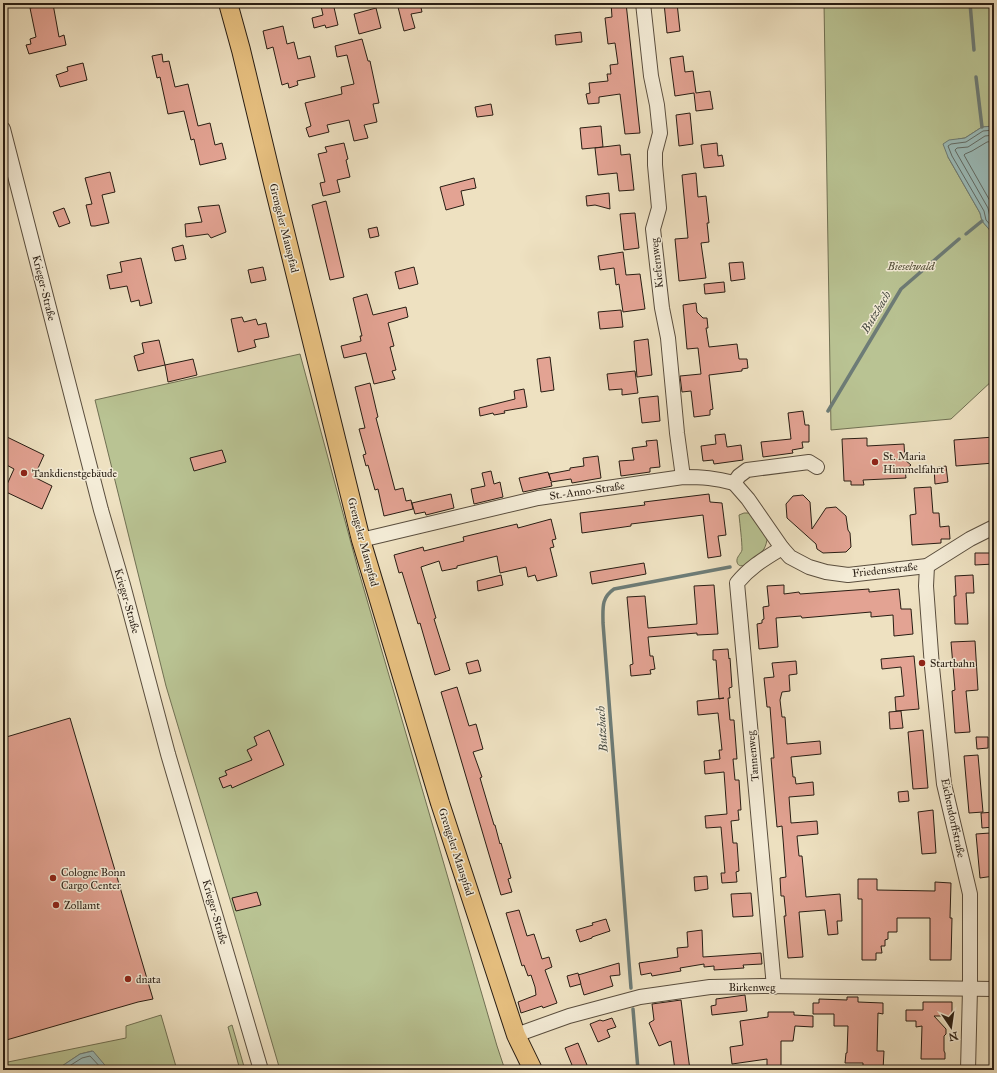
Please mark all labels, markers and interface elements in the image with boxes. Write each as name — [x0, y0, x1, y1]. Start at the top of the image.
street label: Grengeler Mauspfad — [267, 182, 301, 274]
street label: Kiefernweg — [648, 236, 666, 289]
street label: Krieger-Straße — [30, 254, 59, 323]
park label: Bieselwald — [886, 260, 936, 273]
water label: Butzbach — [858, 289, 894, 336]
place label: St. Maria Himmelfahrt — [883, 450, 944, 476]
marker: St. Maria Himmelfahrt — [870, 457, 880, 467]
place label: Tankdienstgebäude — [32, 467, 118, 480]
marker: Tankdienstgebäude — [19, 468, 29, 478]
street label: St.-Anno-Straße — [549, 479, 626, 503]
street label: Grengeler Mauspfad — [345, 496, 381, 588]
street label: Friedensstraße — [852, 560, 919, 580]
street label: Krieger-Straße — [112, 567, 143, 635]
place label: Startbahn — [930, 657, 975, 670]
marker: Startbahn — [917, 658, 927, 668]
water label: Butzbach — [593, 705, 611, 753]
street label: Tannenweg — [744, 729, 762, 782]
street label: Eichendorffstraße — [938, 777, 968, 859]
street label: Grengeler Mauspfad — [436, 806, 476, 898]
place label: Cologne Bonn Cargo Center — [61, 866, 126, 892]
marker: Cologne Bonn Cargo Center — [48, 873, 58, 883]
street label: Krieger-Straße — [200, 878, 231, 946]
place label: Zollamt — [64, 899, 100, 912]
marker: Zollamt — [51, 900, 61, 910]
place label: dnata — [136, 973, 161, 986]
marker: dnata — [123, 974, 133, 984]
street label: Birkenweg — [729, 981, 776, 994]
north arrow — [931, 1007, 971, 1047]
text: N — [946, 1029, 959, 1044]

